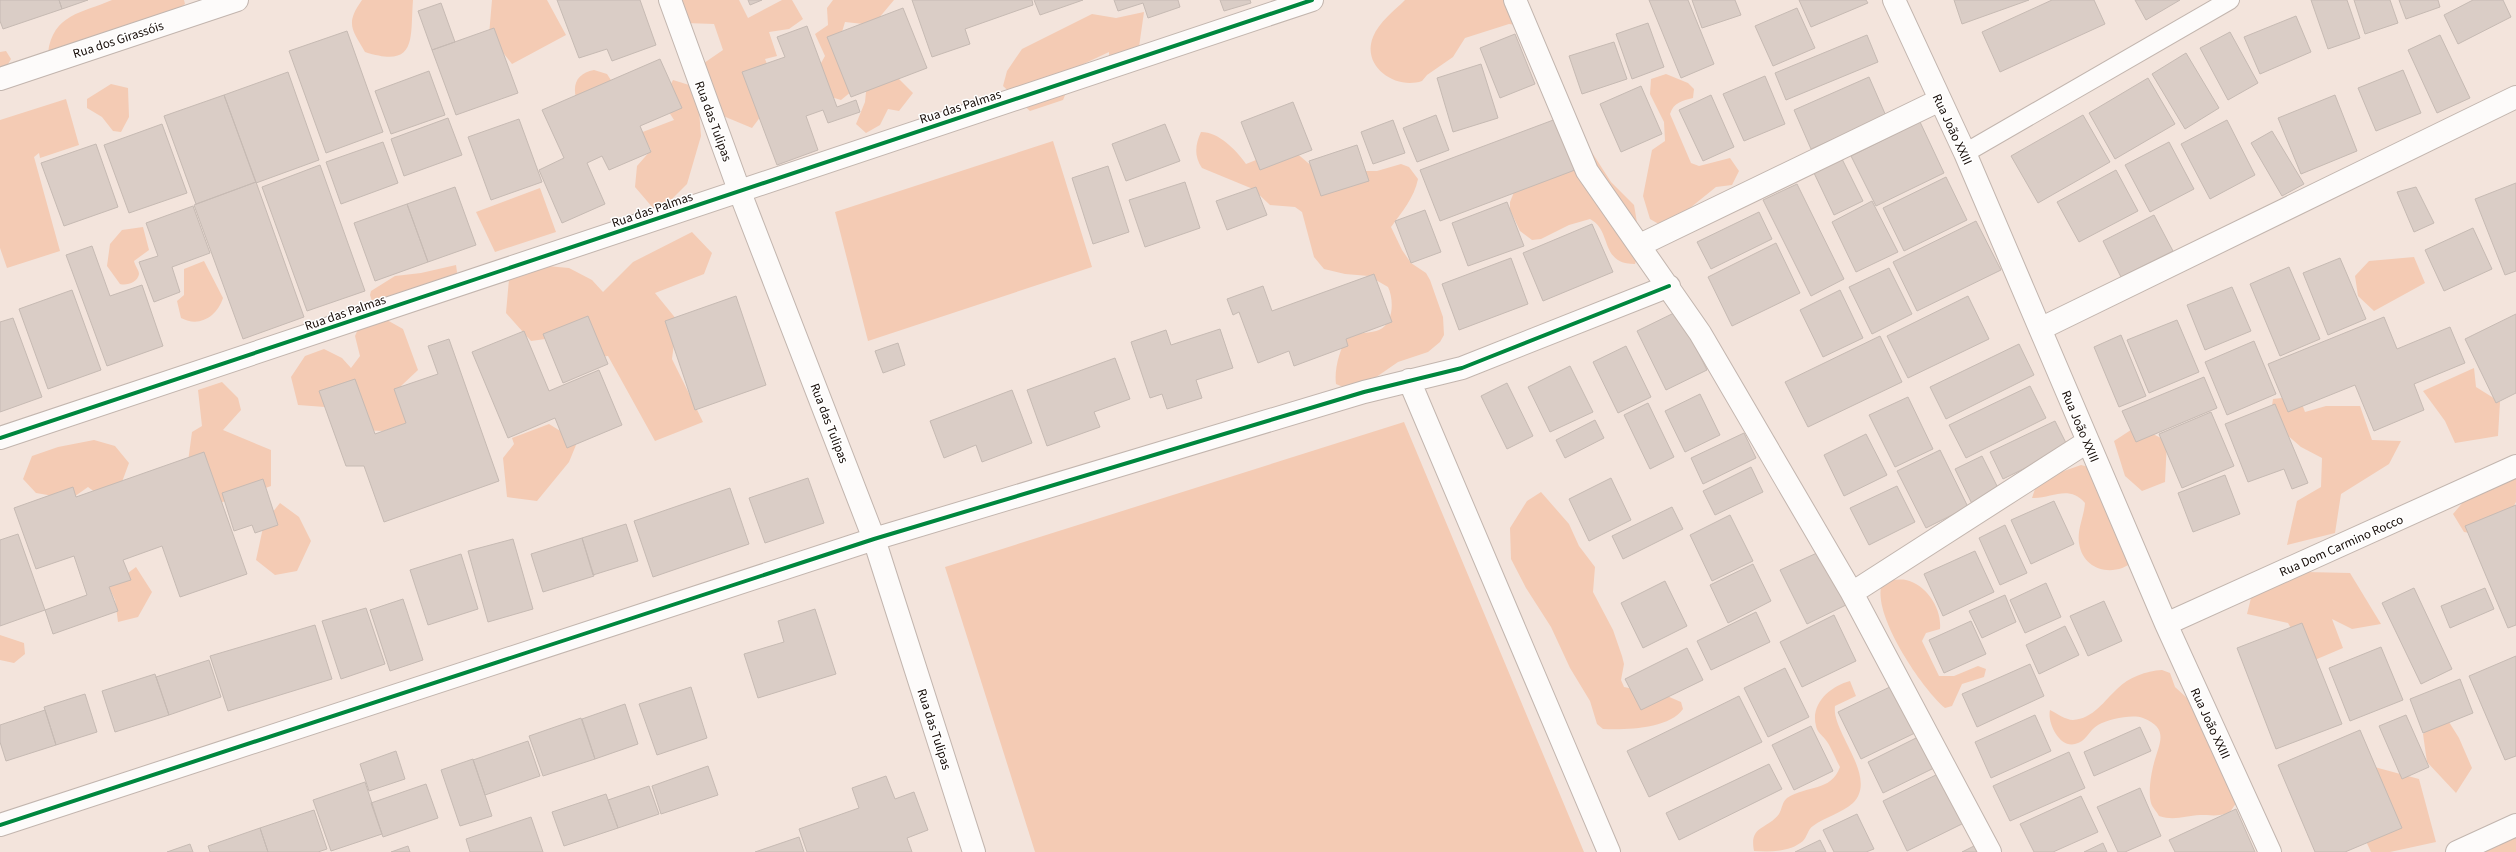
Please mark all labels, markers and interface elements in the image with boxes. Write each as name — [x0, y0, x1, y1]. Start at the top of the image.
street label: Rua dos Girassóis — [71, 17, 167, 63]
street label: Rua das Tulipas — [690, 79, 736, 165]
street label: Rua das Palmas — [917, 85, 1004, 129]
street label: Rua João XXIII — [1928, 91, 1976, 168]
street label: Rua das Palmas — [609, 187, 696, 232]
street label: Rua das Palmas — [302, 290, 389, 335]
street label: Rua das Tulipas — [806, 381, 853, 467]
street label: Rua João XXIII — [2057, 388, 2103, 465]
street label: Rua Dom Carmino Rocco — [2277, 510, 2406, 581]
street label: Rua João XXIII — [2186, 685, 2234, 762]
street label: Rua das Tulipas — [912, 686, 956, 773]

